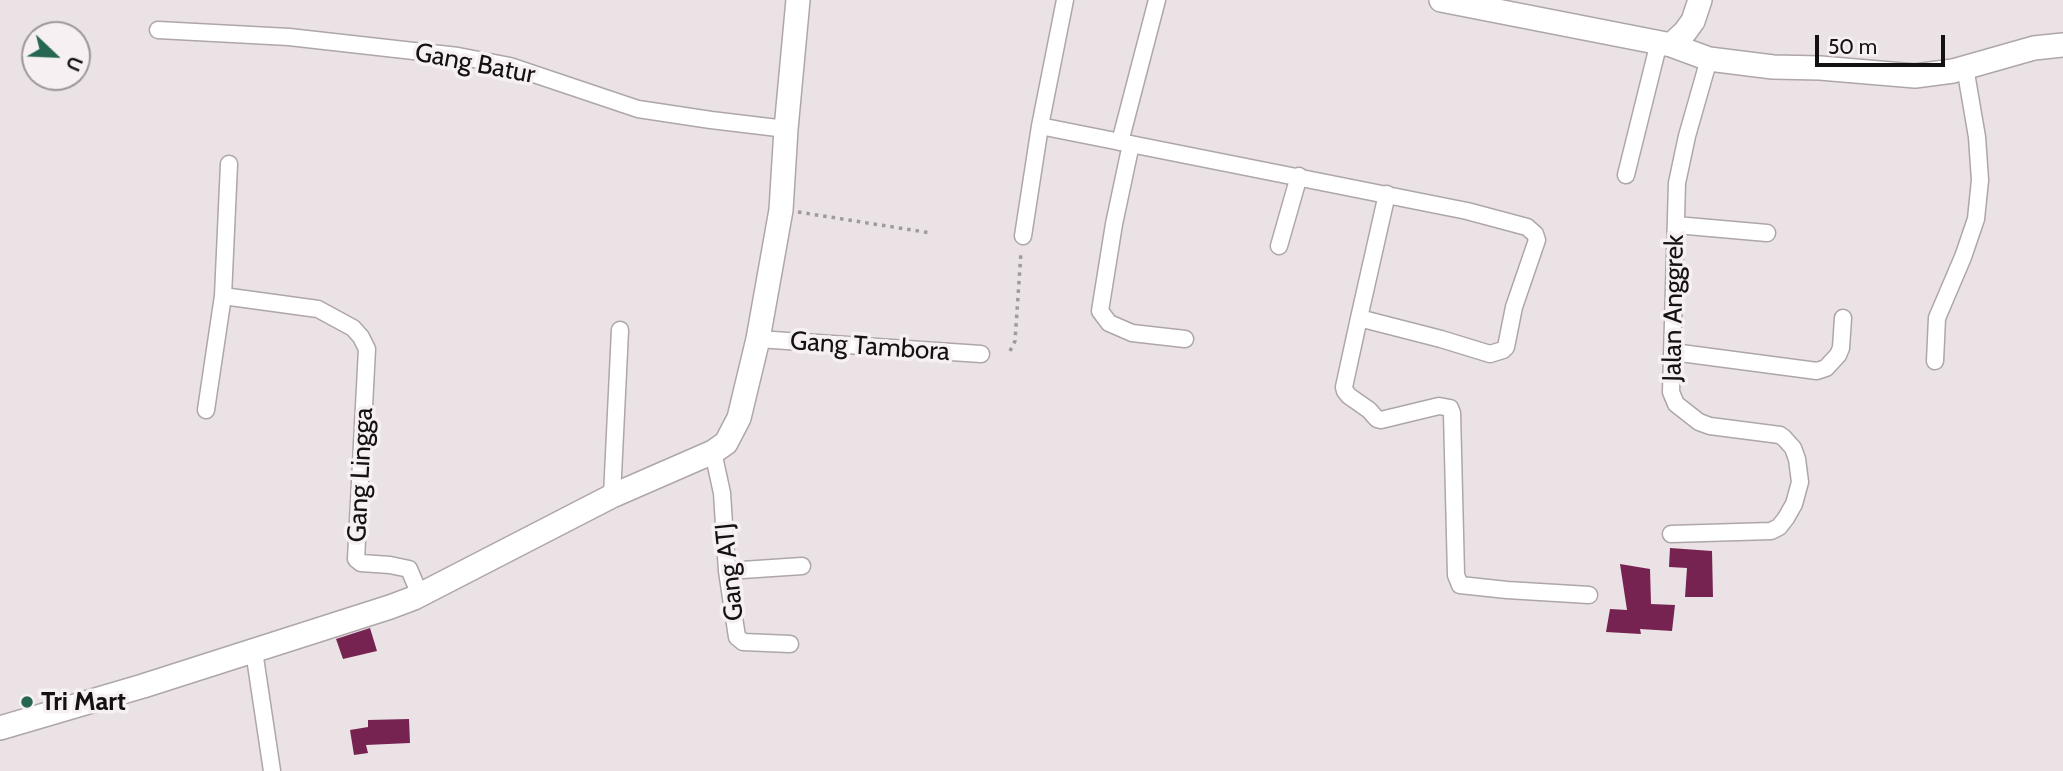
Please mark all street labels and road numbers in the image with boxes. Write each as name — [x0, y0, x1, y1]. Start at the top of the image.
street label: Gang Batur — [412, 37, 538, 91]
street label: Jalan Anggrek — [1657, 234, 1691, 382]
street label: Gang Tambora — [789, 326, 951, 368]
street label: Gang Lingga — [342, 407, 380, 543]
street label: Gang ATJ — [709, 521, 751, 623]

